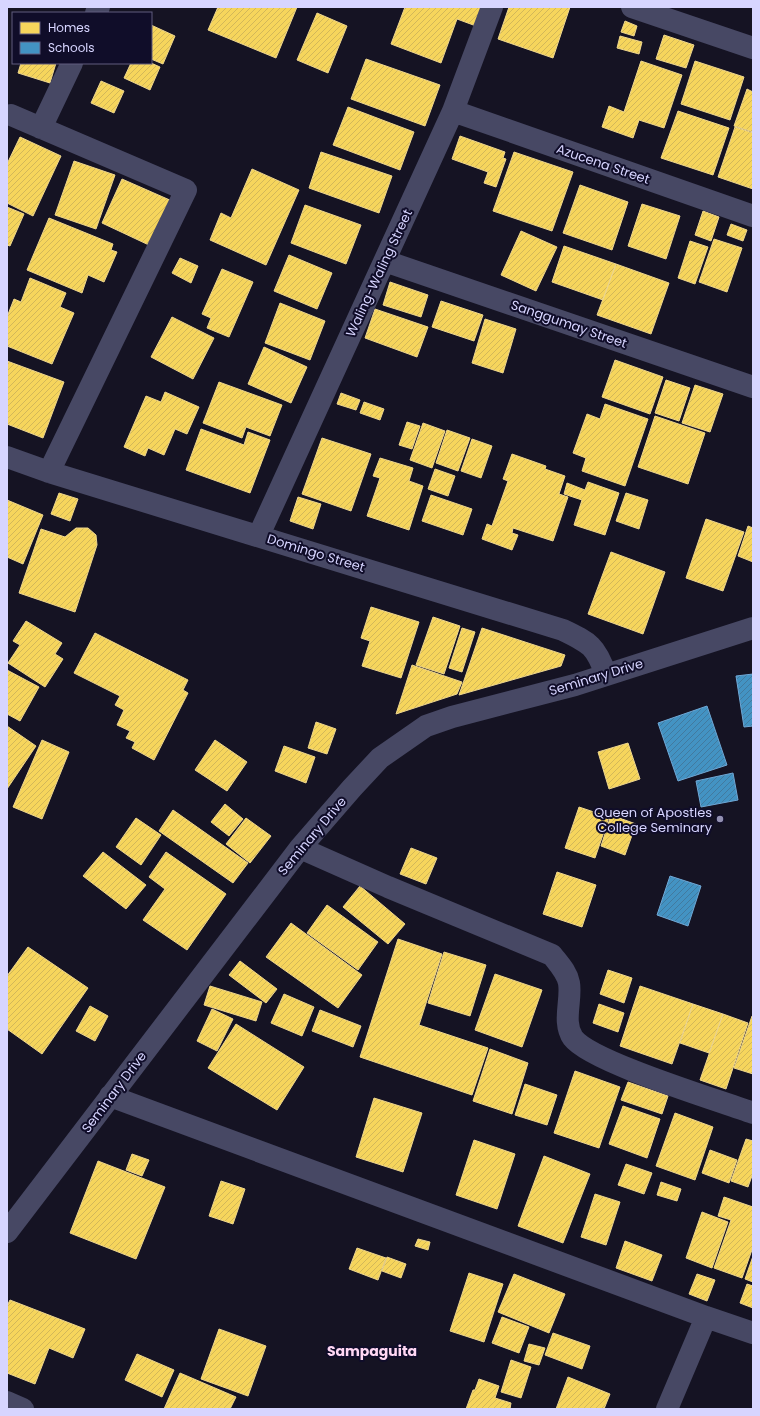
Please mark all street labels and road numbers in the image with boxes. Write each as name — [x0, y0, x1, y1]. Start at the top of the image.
street label: Azucena Street — [554, 139, 652, 189]
street label: Waling-Waling Street — [341, 206, 417, 340]
street label: Sanggumay Street — [508, 295, 630, 353]
street label: Domingo Street — [265, 529, 367, 577]
street label: Seminary Drive — [547, 654, 645, 700]
street label: Seminary Drive — [273, 793, 351, 879]
street label: Seminary Drive — [77, 1047, 151, 1137]

